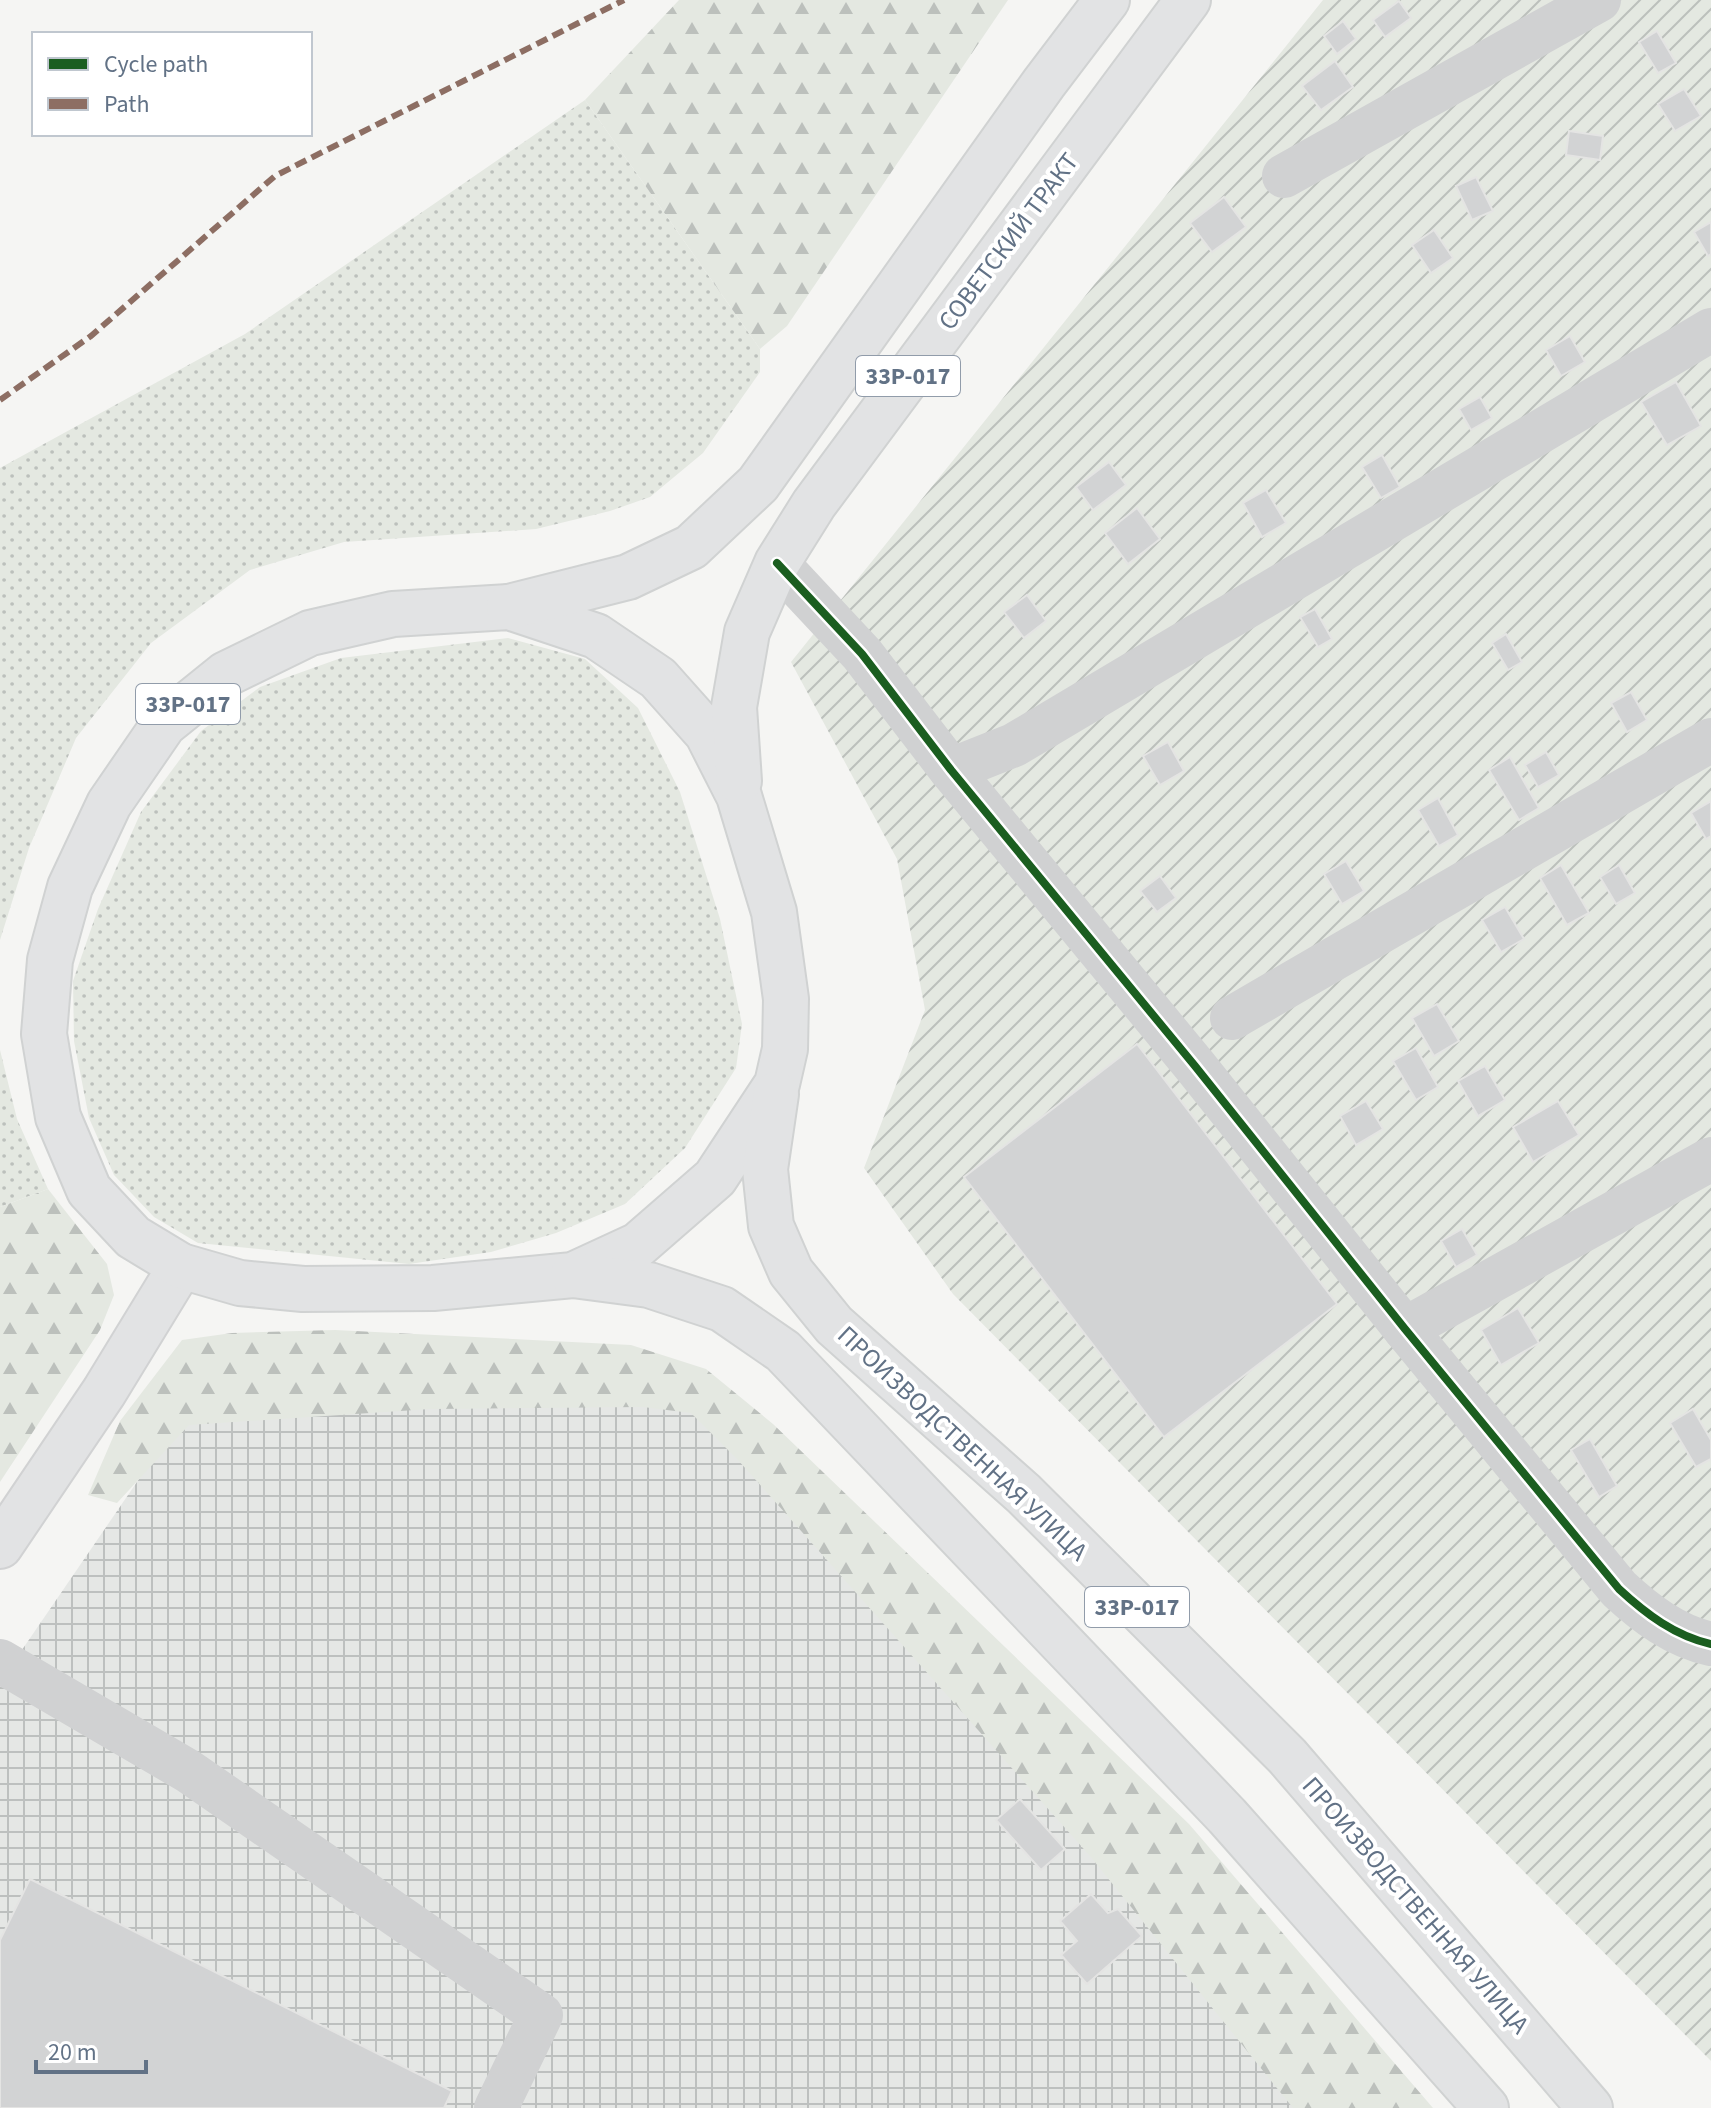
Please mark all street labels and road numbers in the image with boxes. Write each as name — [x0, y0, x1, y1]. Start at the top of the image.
street label: СОВЕТСКИЙ ТРАКТ — [929, 145, 1087, 338]
road number: 33Р-017 — [856, 356, 960, 396]
road number: 33Р-017 — [136, 684, 240, 724]
street label: ПРОИЗВОДСТВЕННАЯ УЛИЦА — [829, 1317, 1097, 1570]
road number: 33Р-017 — [1085, 1587, 1189, 1627]
street label: ПРОИЗВОДСТВЕННАЯ УЛИЦА — [1293, 1769, 1538, 2043]

